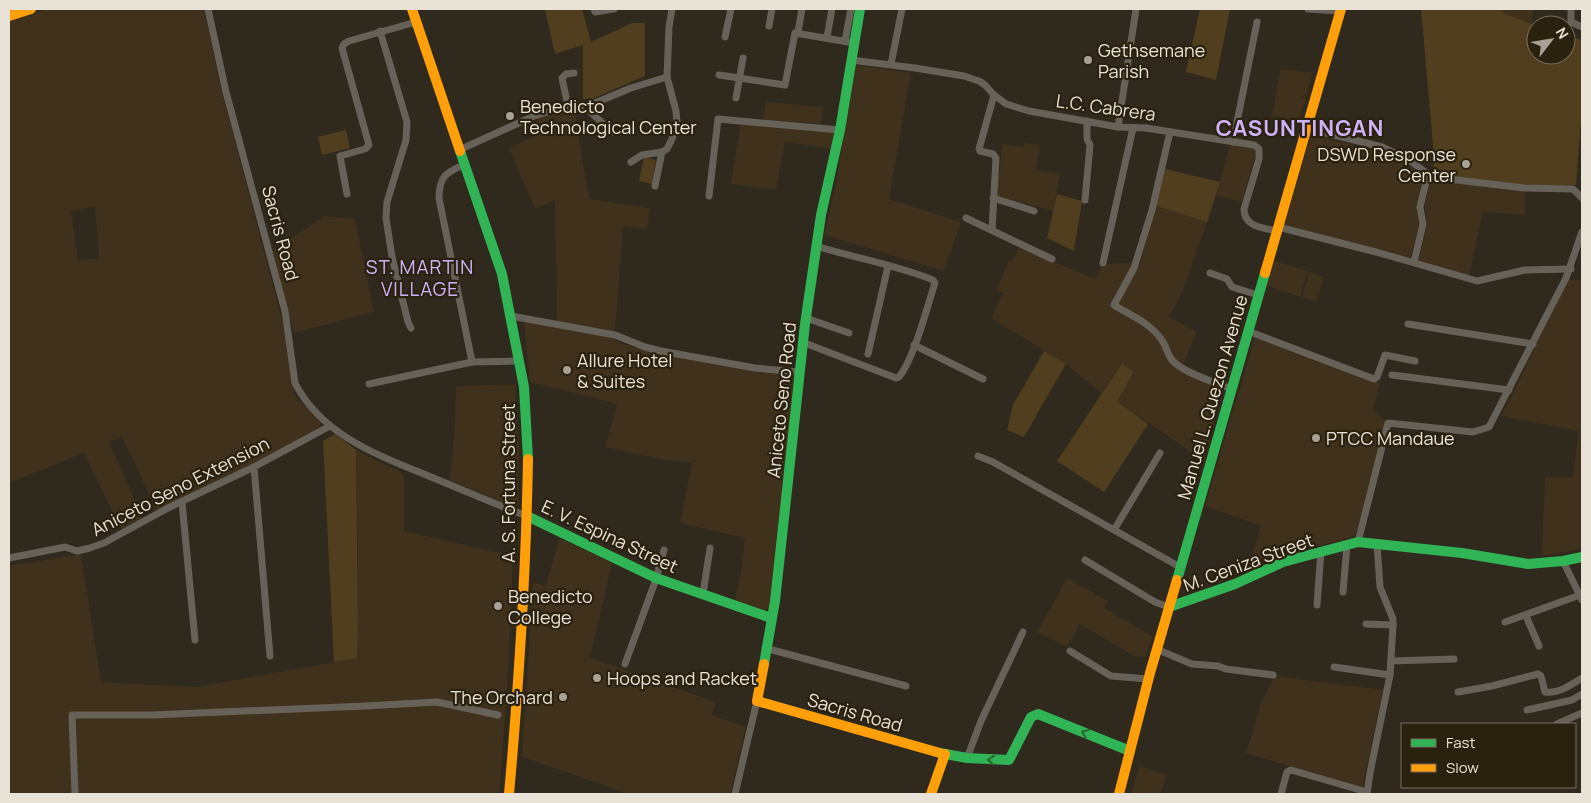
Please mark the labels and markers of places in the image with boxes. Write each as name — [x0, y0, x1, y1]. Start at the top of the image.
place label: Gethsemane Parish — [1098, 38, 1205, 83]
marker: Gethsemane Parish — [1082, 54, 1094, 66]
place label: Benedicto Technological Center — [520, 94, 697, 139]
marker: Benedicto Technological Center — [504, 110, 516, 122]
place label: DSWD Response Center — [1317, 142, 1457, 187]
marker: DSWD Response Center — [1460, 158, 1472, 170]
place label: Allure Hotel & Suites — [577, 348, 672, 393]
marker: Allure Hotel & Suites — [561, 364, 573, 376]
place label: PTCC Mandaue — [1326, 426, 1455, 450]
marker: PTCC Mandaue — [1310, 432, 1322, 444]
place label: Benedicto College — [508, 584, 593, 629]
marker: Benedicto College — [492, 600, 504, 612]
place label: Hoops and Racket — [607, 666, 757, 690]
marker: Hoops and Racket — [591, 672, 603, 684]
place label: The Orchard — [450, 685, 553, 709]
marker: The Orchard — [557, 691, 569, 703]

